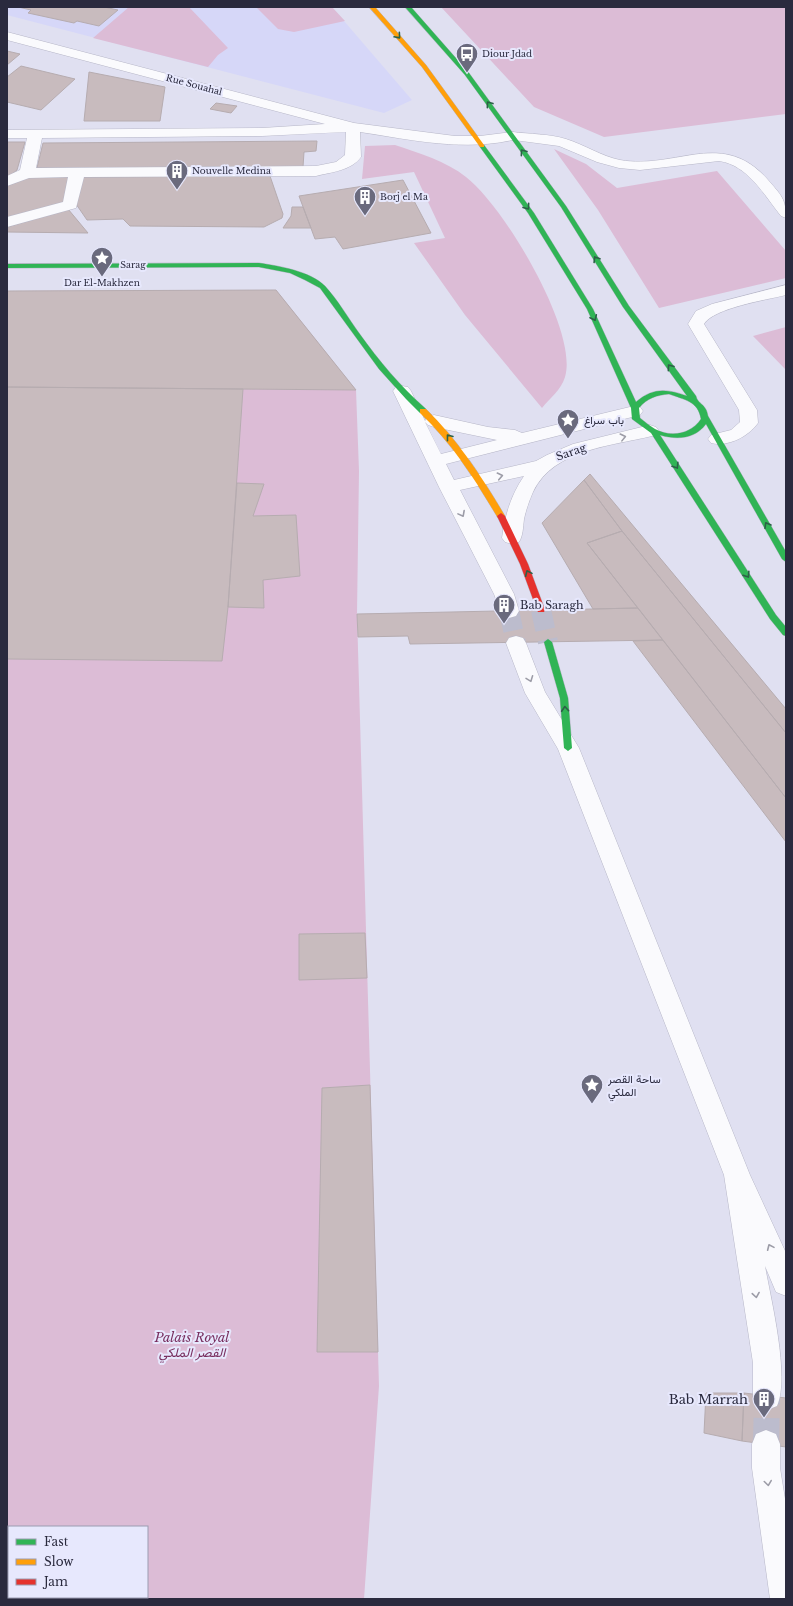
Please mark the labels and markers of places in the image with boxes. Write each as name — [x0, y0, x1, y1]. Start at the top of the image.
bus stop icon: Diour Jdad — [454, 41, 480, 74]
place label: Diour Jdad — [482, 48, 532, 59]
building icon: Nouvelle Medina — [164, 158, 190, 191]
place label: Nouvelle Medina — [192, 165, 271, 176]
building icon: Borj el Ma — [352, 184, 378, 217]
place label: Borj el Ma — [380, 191, 428, 202]
place icon: Dar El-Makhzen — [89, 245, 115, 278]
place label: Dar El-Makhzen — [64, 277, 140, 288]
place icon: باب سراغ — [555, 407, 581, 440]
place label: باب سراغ — [584, 413, 624, 428]
building icon: Bab Saragh — [491, 592, 517, 625]
place label: Bab Saragh — [520, 598, 584, 612]
place icon: ساحة القصر الملكي — [579, 1072, 605, 1105]
place label: ساحة القصر الملكي — [607, 1072, 661, 1102]
building icon: Bab Marrah — [751, 1386, 777, 1419]
place label: Bab Marrah — [669, 1391, 748, 1408]

